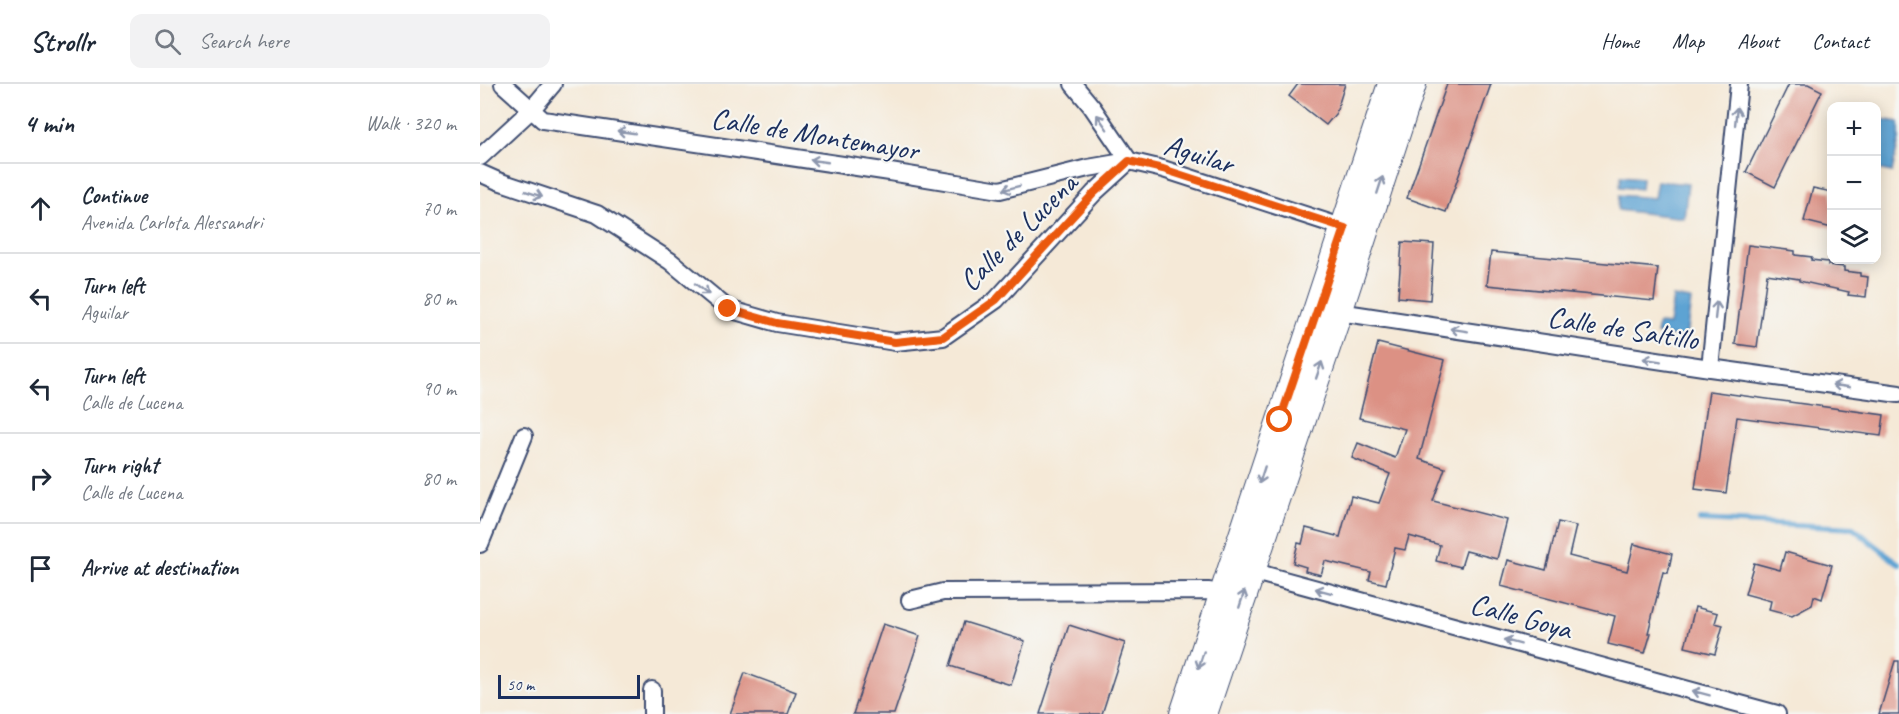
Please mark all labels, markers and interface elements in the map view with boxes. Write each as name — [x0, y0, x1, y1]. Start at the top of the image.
search box — [130, 14, 550, 68]
text: Strollr — [30, 24, 94, 59]
icon: search — [151, 25, 184, 58]
text: Search here — [199, 27, 289, 55]
text: Home — [1601, 28, 1639, 54]
text: Map — [1672, 28, 1704, 54]
text: About — [1737, 28, 1779, 54]
text: Contact — [1812, 28, 1869, 54]
street label: Calle de Montemayor — [709, 99, 924, 169]
map controls — [1827, 102, 1881, 264]
button: + — [1827, 102, 1881, 156]
text: 4 min — [24, 107, 74, 140]
one-way arrow — [1731, 107, 1742, 127]
text: Walk · 320 m — [366, 111, 456, 136]
one-way arrow — [1096, 114, 1108, 131]
street label: Aguilar — [1160, 126, 1240, 183]
one-way arrow — [616, 127, 636, 138]
one-way arrow — [809, 156, 829, 167]
button: − — [1827, 156, 1881, 210]
street label: Calle de Lucena — [951, 163, 1087, 299]
one-way arrow — [1376, 176, 1387, 195]
text: Continue — [81, 182, 147, 210]
one-way arrow — [1002, 182, 1021, 194]
one-way arrow — [524, 189, 543, 200]
icon: ahead — [24, 192, 57, 225]
text: 70 m — [422, 196, 456, 221]
text: Avenida Carlota Alessandri — [81, 210, 263, 235]
button: layers — [1827, 210, 1881, 264]
text: Turn left — [81, 272, 145, 300]
icon: left — [24, 282, 57, 315]
one-way arrow — [694, 282, 710, 295]
text: 80 m — [422, 286, 456, 311]
route end — [714, 295, 740, 321]
street label: Calle de Saltillo — [1545, 297, 1702, 359]
text: Aguilar — [81, 300, 128, 325]
one-way arrow — [1711, 301, 1722, 321]
one-way arrow — [1450, 324, 1469, 335]
one-way arrow — [1642, 354, 1662, 365]
one-way arrow — [1315, 361, 1326, 380]
text: Turn left — [81, 362, 145, 390]
icon: left — [24, 372, 57, 405]
text: 90 m — [422, 376, 456, 401]
one-way arrow — [1832, 381, 1851, 392]
text: Calle de Lucena — [81, 390, 182, 415]
route start — [1266, 406, 1292, 432]
text: Turn right — [81, 452, 158, 480]
icon: right — [24, 462, 57, 495]
one-way arrow — [1256, 465, 1267, 484]
text: 80 m — [422, 466, 456, 491]
text: Calle de Lucena — [81, 480, 182, 505]
icon: arrive — [24, 552, 57, 585]
text: Arrive at destination — [81, 554, 238, 582]
one-way arrow — [1315, 584, 1334, 596]
street label: Calle Goya — [1466, 584, 1578, 648]
one-way arrow — [1237, 590, 1248, 609]
one-way arrow — [1503, 636, 1522, 647]
one-way arrow — [1194, 650, 1205, 669]
scale bar — [498, 672, 640, 700]
text: 50 m — [507, 675, 534, 695]
one-way arrow — [1691, 687, 1710, 698]

